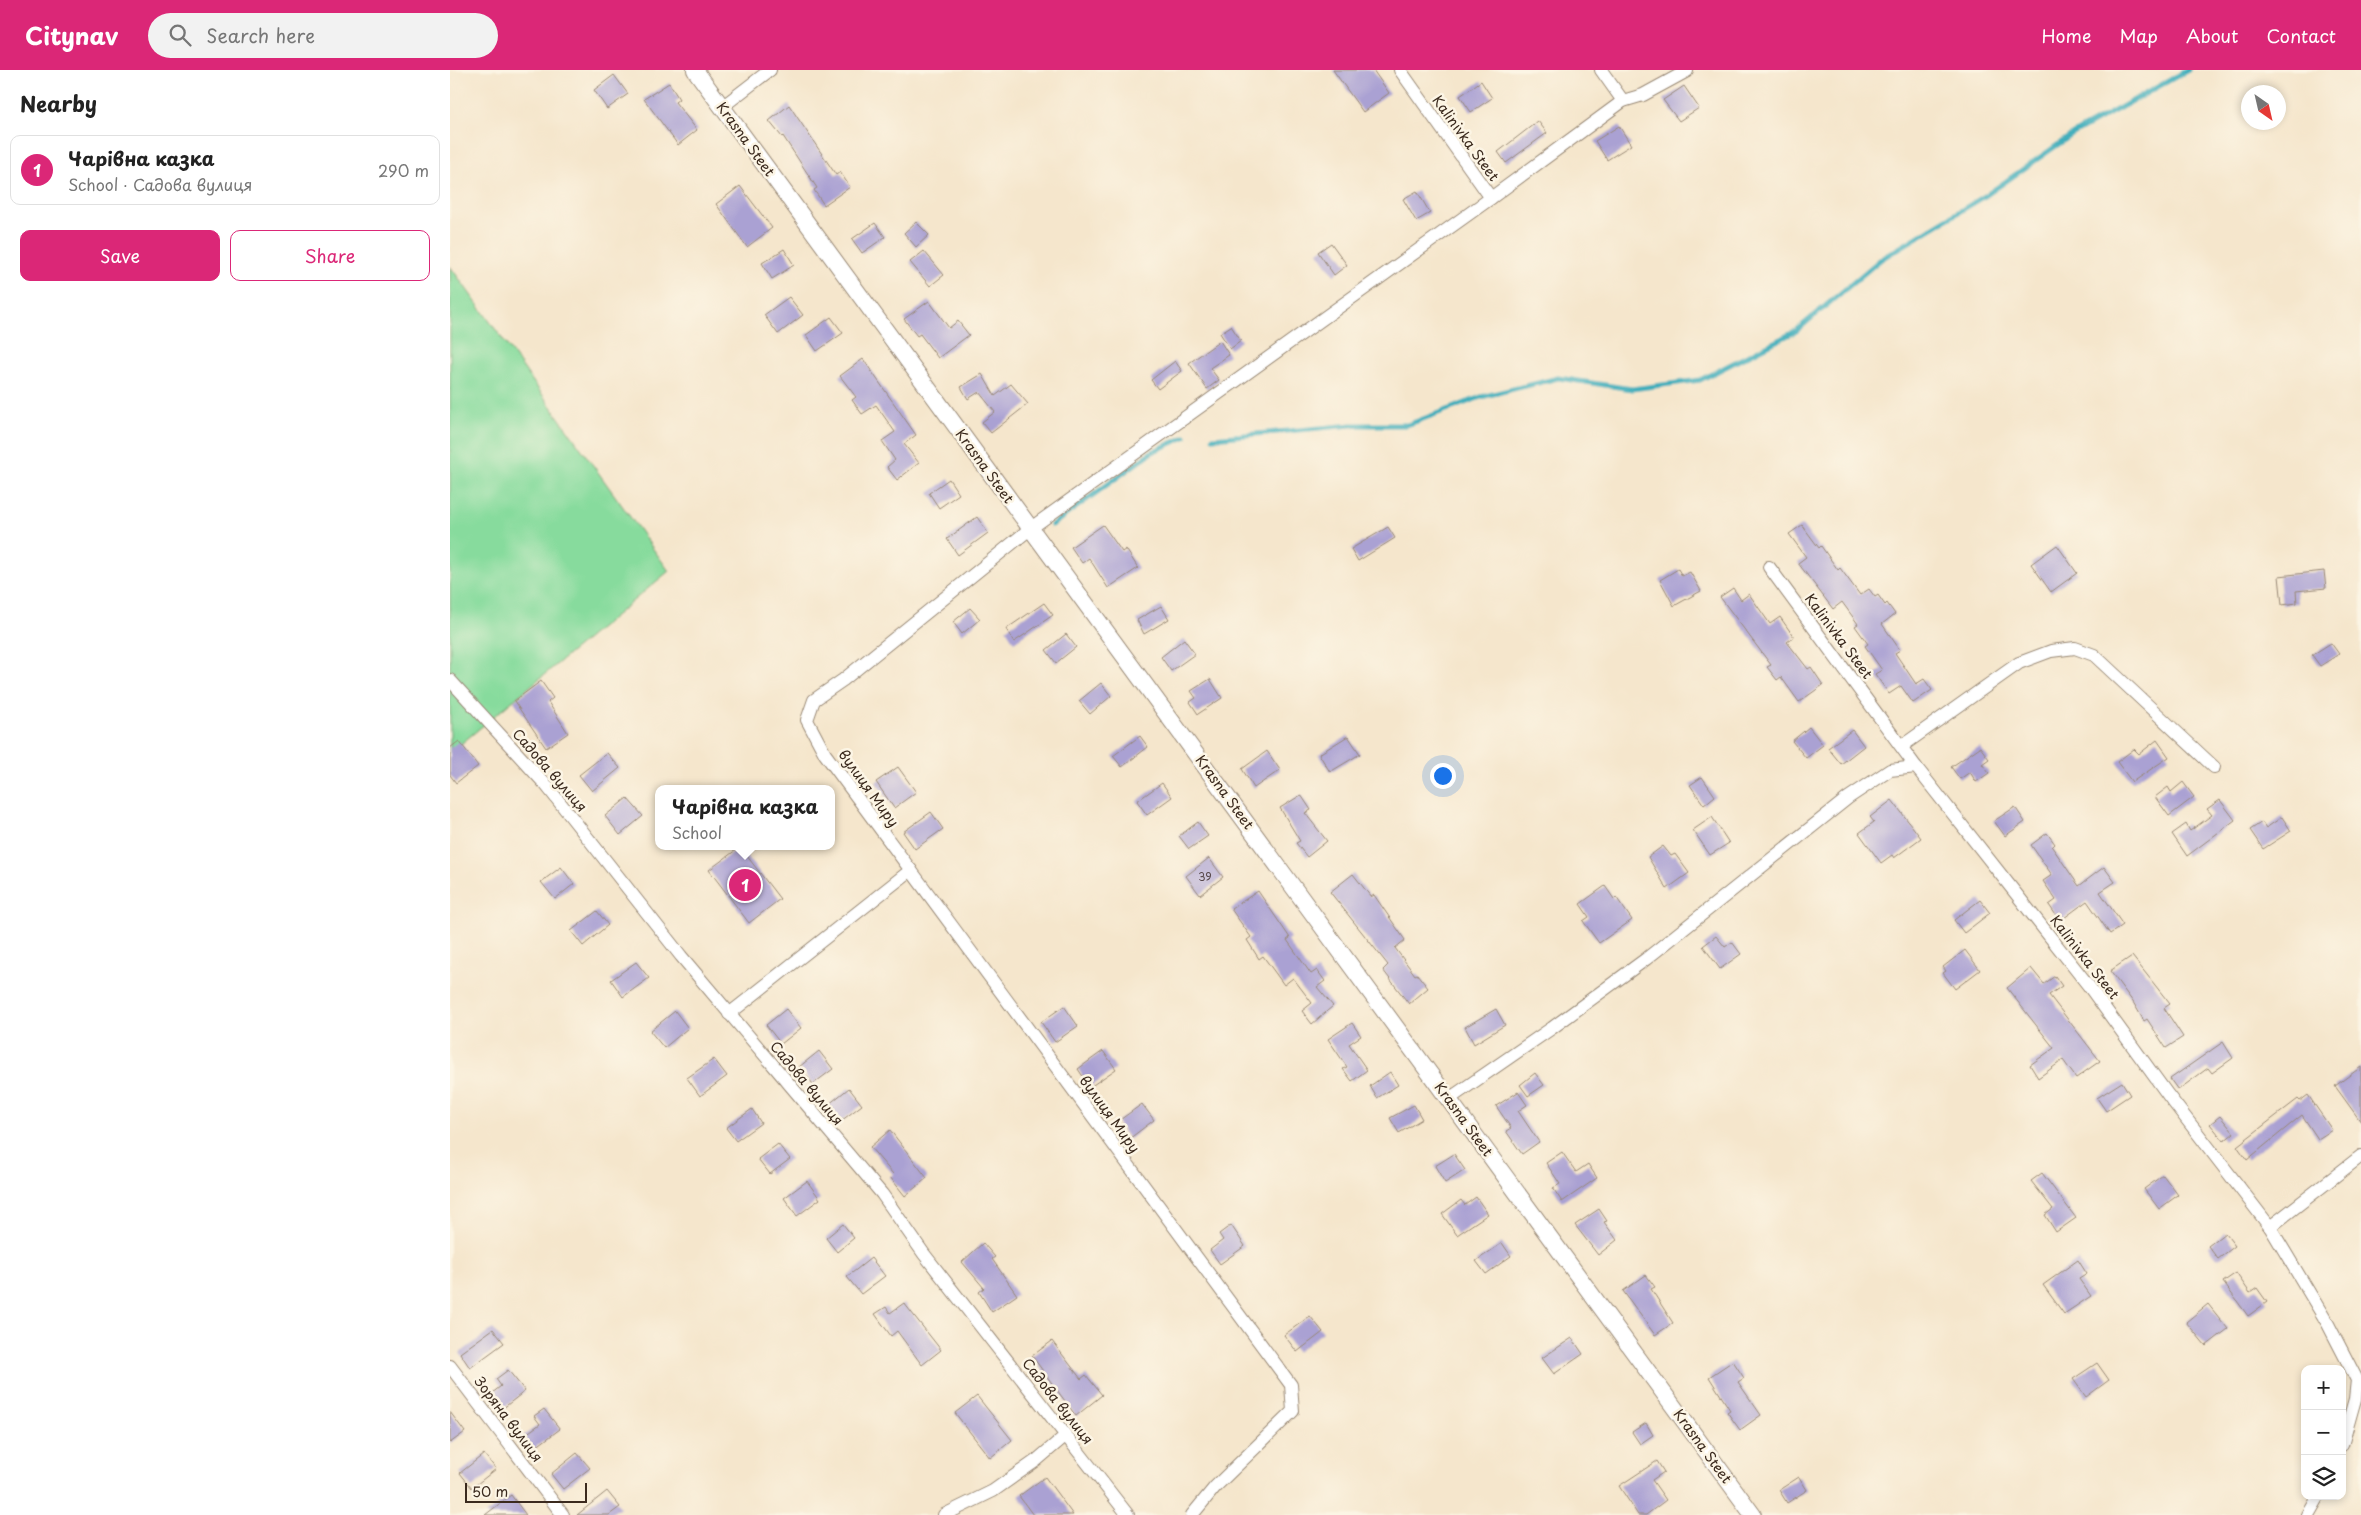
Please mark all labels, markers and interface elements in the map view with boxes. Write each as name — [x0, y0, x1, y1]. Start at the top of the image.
search box — [148, 13, 498, 58]
text: Citynav — [25, 17, 118, 53]
icon: search — [166, 21, 194, 49]
text: Search here — [206, 21, 315, 49]
text: Home — [2041, 22, 2091, 49]
text: Map — [2119, 22, 2158, 49]
text: About — [2186, 22, 2238, 49]
text: Contact — [2266, 22, 2336, 49]
north arrow — [2241, 85, 2286, 130]
text: Nearby — [20, 87, 97, 119]
street label: Kalinivka Steet — [1428, 91, 1505, 186]
street label: Krasna Steet — [712, 97, 780, 181]
text: Чарівна казка — [68, 144, 215, 172]
text: 1 — [33, 158, 41, 182]
text: 290 m — [378, 158, 429, 182]
text: School · Садова вулиця — [68, 172, 253, 196]
button: Save — [20, 230, 220, 281]
button: Share — [230, 230, 430, 281]
street label: Krasna Steet — [951, 424, 1019, 508]
street label: Kalinivka Steet — [1800, 589, 1878, 683]
street label: Садова вулиця — [508, 724, 592, 816]
street label: вулиця Миру — [834, 745, 904, 831]
street label: Krasna Steet — [1191, 750, 1259, 834]
your location — [1430, 763, 1456, 789]
popup — [655, 785, 835, 850]
text: Чарівна казка — [672, 792, 818, 820]
text: School — [672, 820, 722, 844]
pin: 1 — [729, 866, 761, 904]
house number: 39 — [1198, 868, 1212, 885]
street label: Kalinivka Steet — [2045, 910, 2125, 1004]
street label: Садова вулиця — [765, 1036, 849, 1130]
street label: вулиця Миру — [1075, 1071, 1145, 1157]
street label: Krasna Steet — [1430, 1077, 1498, 1161]
street label: Садова вулиця — [1018, 1353, 1098, 1449]
map controls — [2301, 1365, 2346, 1500]
button: + — [2301, 1365, 2346, 1410]
street label: Зоряна вулиця — [470, 1372, 548, 1466]
street label: Krasna Steet — [1669, 1404, 1737, 1488]
button: − — [2301, 1410, 2346, 1455]
button: layers — [2301, 1455, 2346, 1500]
scale bar — [465, 1480, 588, 1503]
text: 50 m — [472, 1481, 508, 1502]

